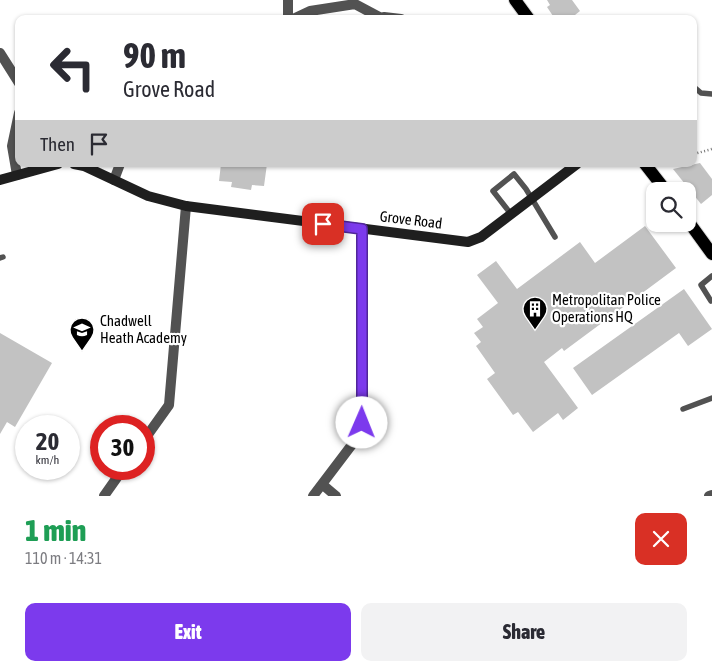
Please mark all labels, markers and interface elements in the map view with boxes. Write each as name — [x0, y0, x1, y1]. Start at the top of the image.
icon: left — [40, 35, 105, 100]
text: 90 m — [123, 35, 186, 75]
text: Grove Road — [123, 76, 215, 102]
icon: arrive — [85, 130, 113, 158]
text: Then — [40, 133, 75, 155]
map controls — [646, 182, 696, 232]
button: search — [646, 182, 696, 232]
pin — [302, 203, 344, 245]
street label: Grove Road — [379, 207, 443, 232]
icon: arrive — [309, 210, 337, 238]
place label: Metropolitan Police Operations HQ — [552, 291, 661, 325]
building icon: Metropolitan Police Operations HQ — [522, 296, 548, 330]
place label: Chadwell Heath Academy — [100, 312, 187, 346]
school or university icon: Chadwell Heath Academy — [69, 317, 95, 351]
position arrow — [335, 396, 387, 448]
speed limit sign: 30 — [90, 415, 155, 480]
text: 20 — [36, 427, 59, 455]
text: km/h — [36, 453, 59, 467]
text: 1 min — [25, 513, 86, 547]
button: close — [635, 513, 687, 565]
text: 110 m · 14:31 — [25, 549, 102, 567]
button: Exit — [25, 603, 351, 661]
button: Share — [361, 603, 687, 661]

